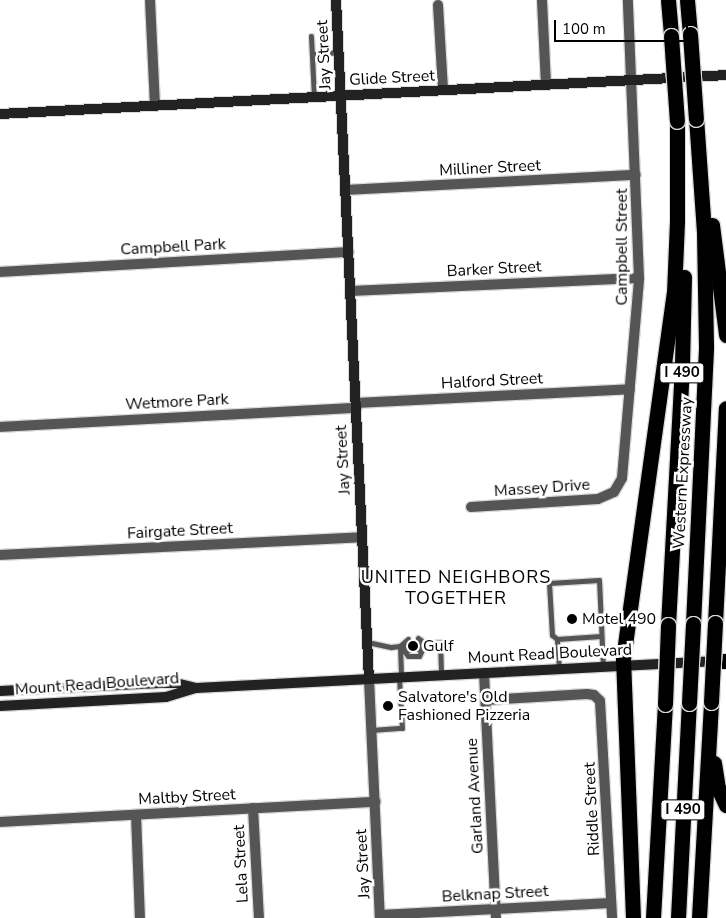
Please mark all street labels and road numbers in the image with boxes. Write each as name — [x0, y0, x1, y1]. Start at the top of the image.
street label: Jay Street — [313, 20, 335, 90]
street label: Glide Street — [349, 66, 435, 90]
street label: Milliner Street — [439, 156, 541, 180]
street label: Campbell Street — [612, 188, 632, 306]
street label: Campbell Park — [120, 235, 226, 259]
street label: Barker Street — [446, 257, 542, 281]
road number: I 490 — [658, 360, 706, 386]
street label: Halford Street — [441, 369, 543, 393]
street label: Wetmore Park — [125, 390, 229, 414]
street label: Western Expressway — [669, 397, 697, 549]
street label: Jay Street — [332, 425, 354, 495]
street label: Massey Drive — [493, 475, 591, 501]
street label: Fairgate Street — [127, 519, 233, 543]
street label: Mount Read Boulevard — [467, 640, 633, 668]
street label: Mount Read Boulevard — [14, 669, 180, 699]
street label: Garland Avenue — [462, 738, 488, 854]
street label: Riddle Street — [580, 762, 604, 856]
street label: Maltby Street — [138, 785, 236, 809]
road number: I 490 — [659, 798, 707, 822]
street label: Lela Street — [229, 825, 253, 903]
street label: Jay Street — [352, 829, 374, 899]
street label: Belknap Street — [441, 882, 549, 906]

